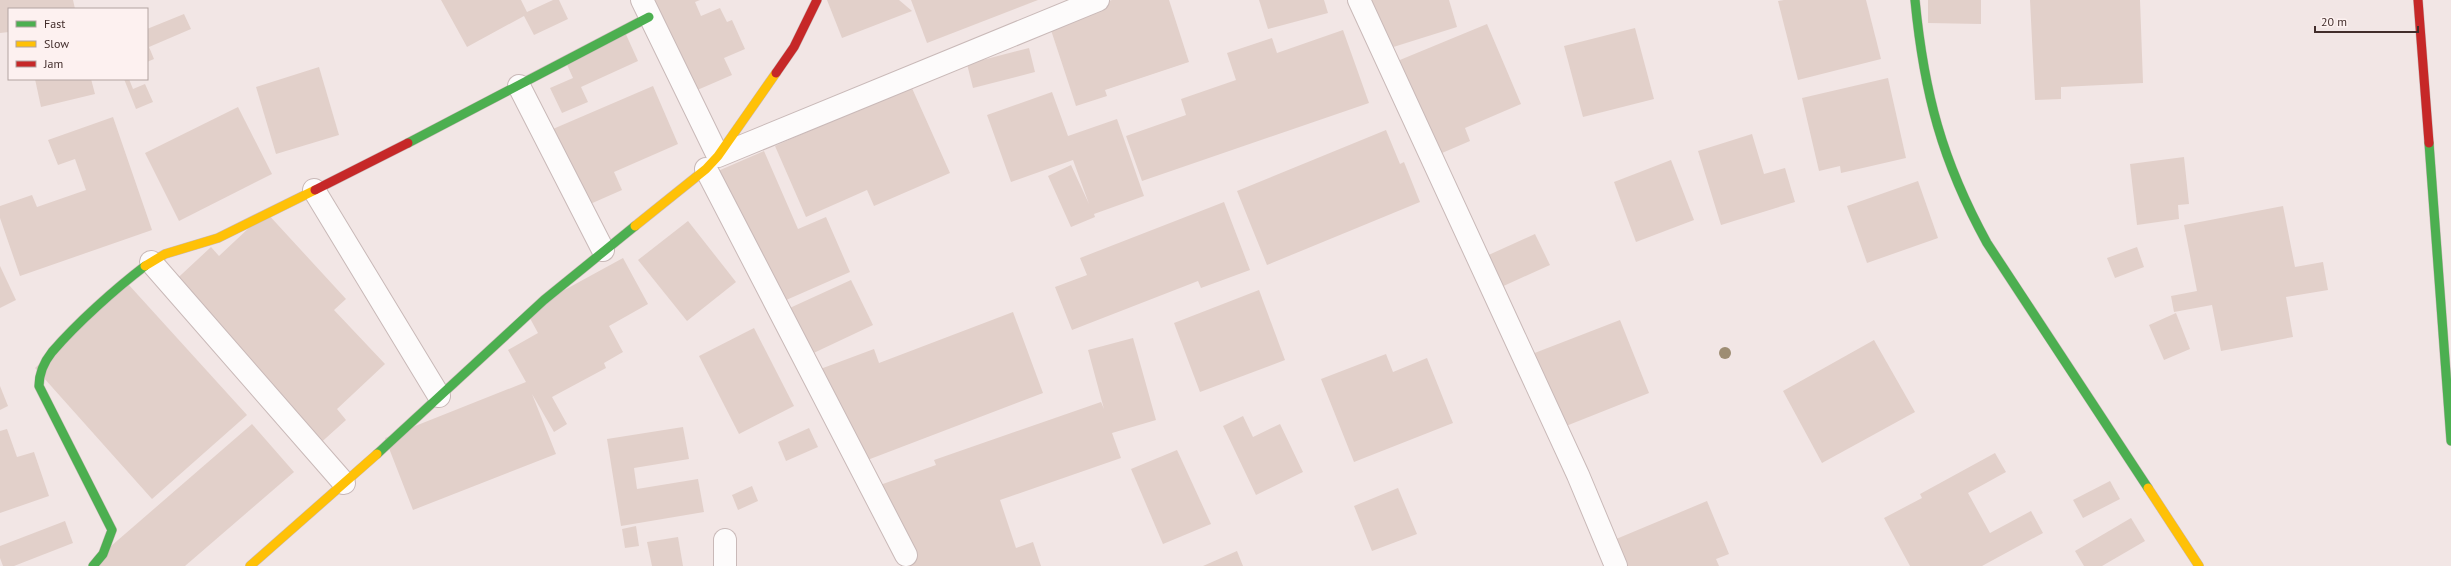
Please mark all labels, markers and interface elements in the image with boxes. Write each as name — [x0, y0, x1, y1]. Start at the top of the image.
legend — [8, 8, 148, 80]
scale bar — [2315, 8, 2418, 34]
text: 20 m — [2321, 14, 2347, 29]
text: Fast — [44, 16, 65, 31]
text: Slow — [44, 36, 69, 51]
text: Jam — [43, 56, 63, 71]

